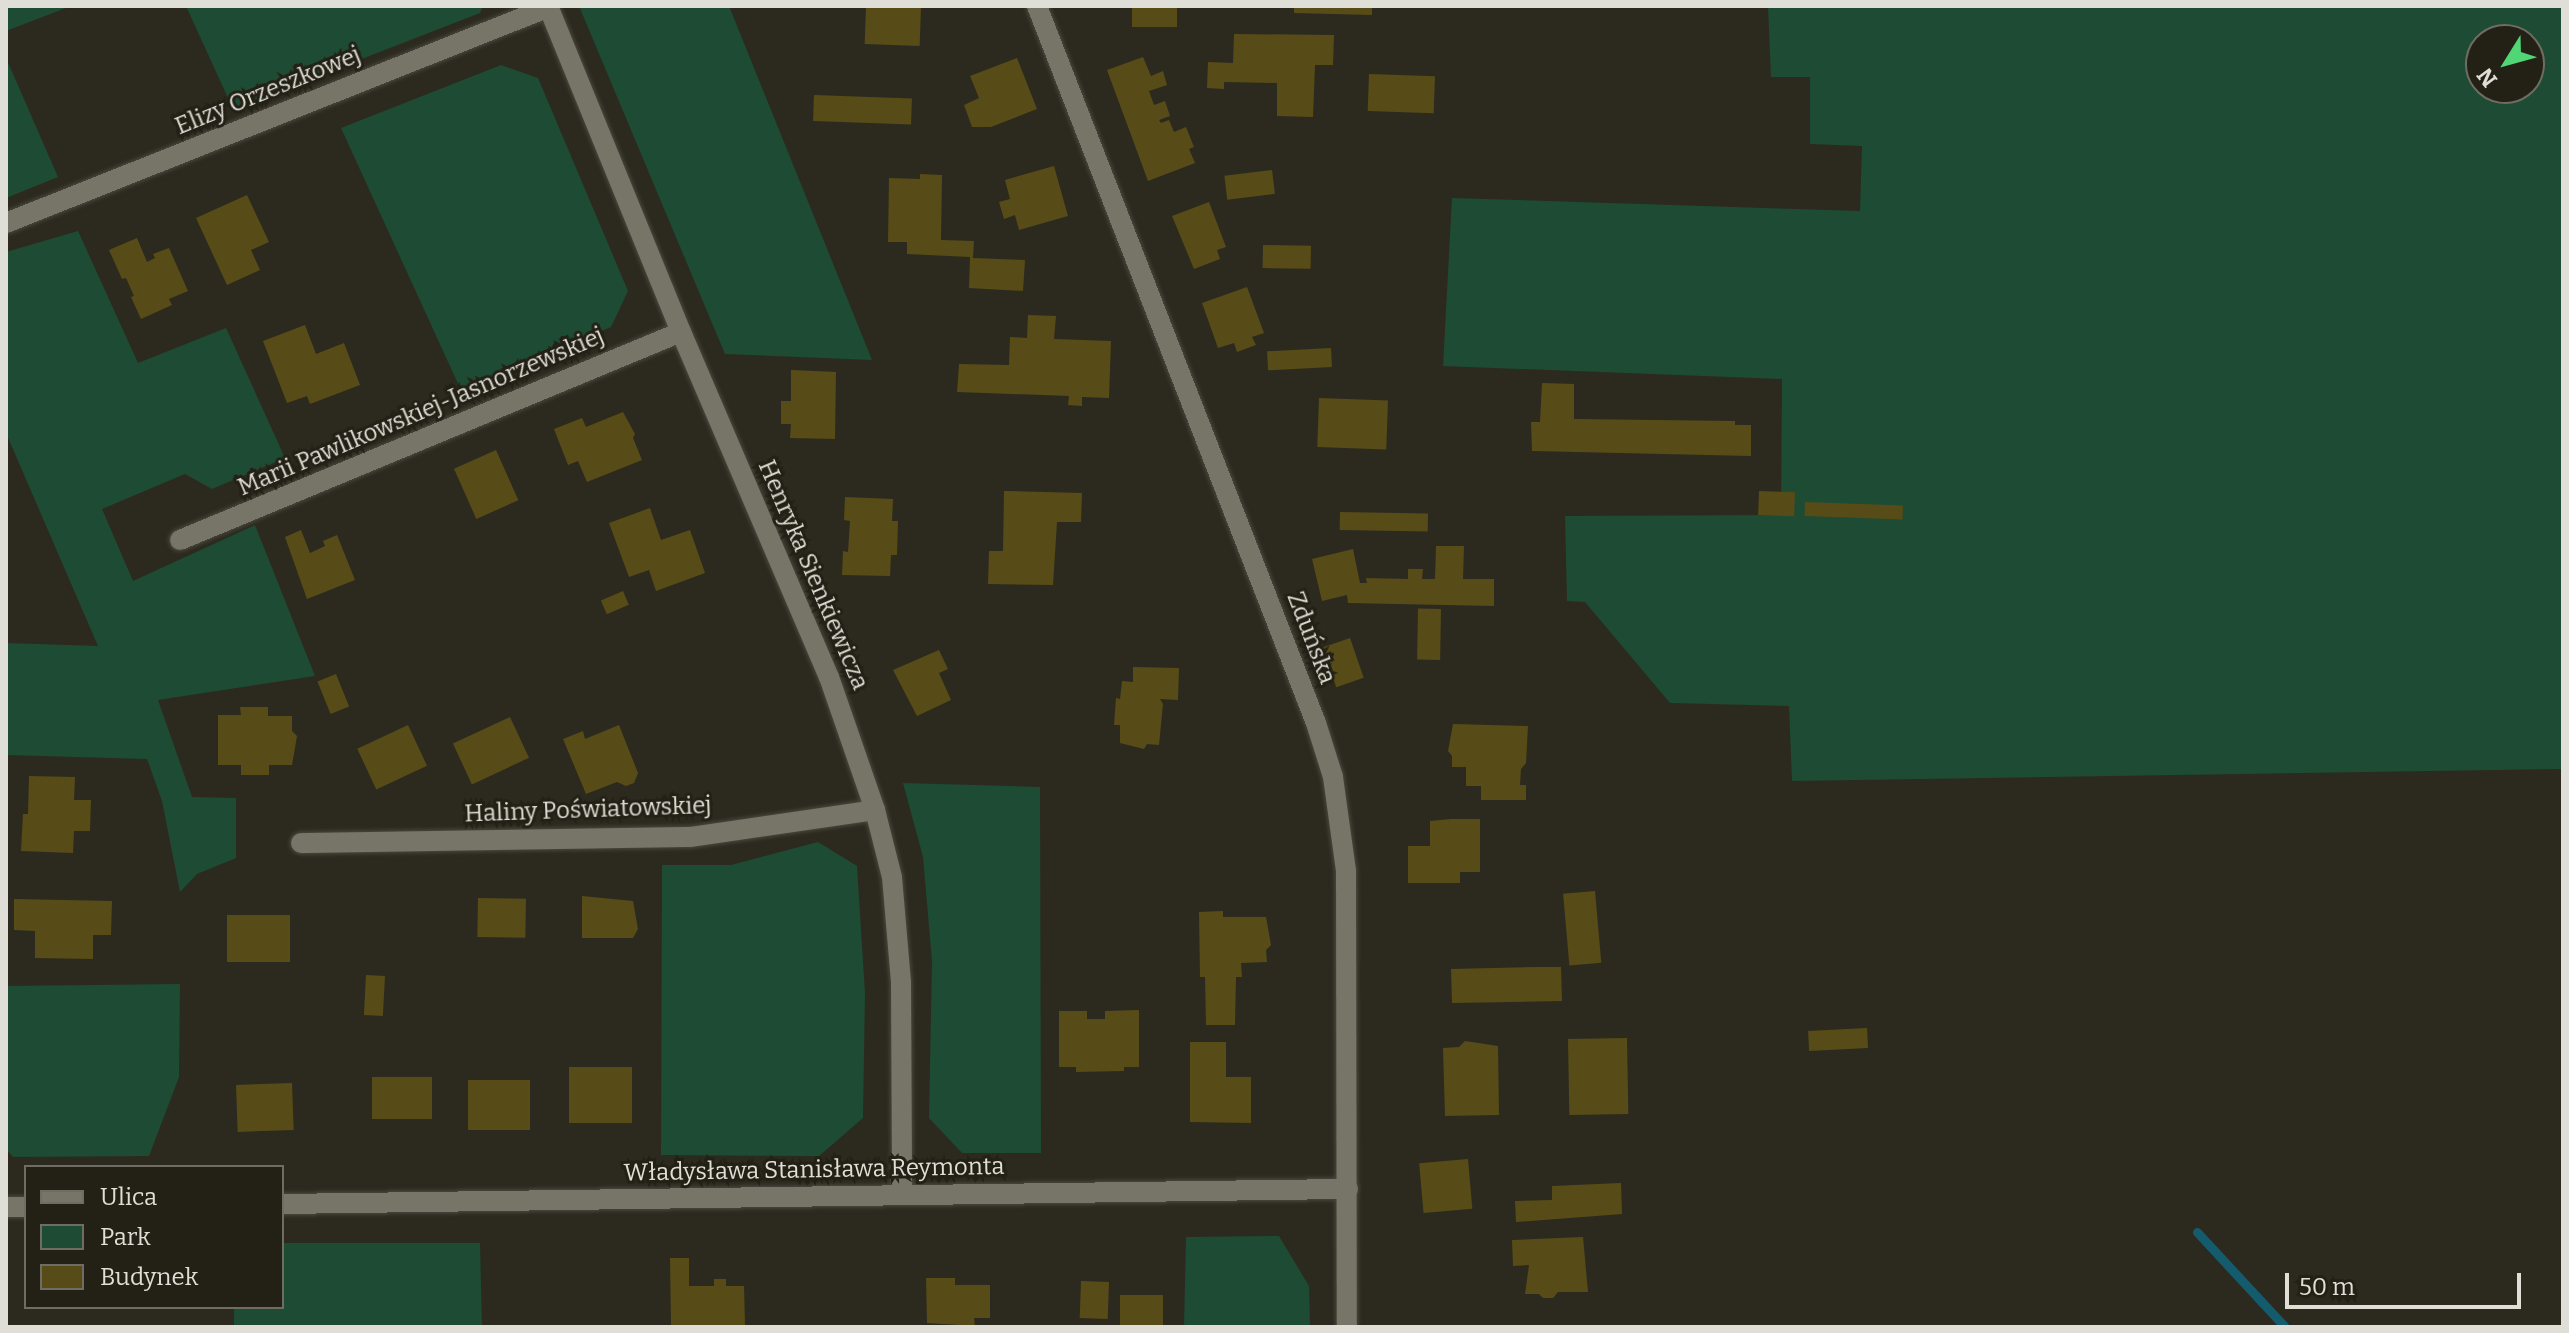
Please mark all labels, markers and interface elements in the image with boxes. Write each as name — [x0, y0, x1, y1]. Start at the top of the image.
north arrow — [2465, 24, 2545, 104]
street label: Elizy Orzeszkowej — [171, 41, 365, 141]
text: N — [2471, 63, 2503, 92]
street label: Marii Pawlikowskiej-Jasnorzewskiej — [234, 322, 608, 502]
street label: Henryka Sienkiewicza — [752, 456, 874, 694]
street label: Zduńska — [1280, 588, 1342, 688]
street label: Haliny Poświatowskiej — [464, 791, 712, 829]
street label: Władysława Stanisława Reymonta — [623, 1152, 1005, 1188]
legend — [24, 1165, 284, 1309]
text: Ulica — [100, 1183, 157, 1211]
text: Park — [100, 1223, 151, 1251]
scale bar — [2289, 1257, 2525, 1307]
text: Budynek — [100, 1263, 198, 1291]
text: 50 m — [2299, 1273, 2355, 1301]

